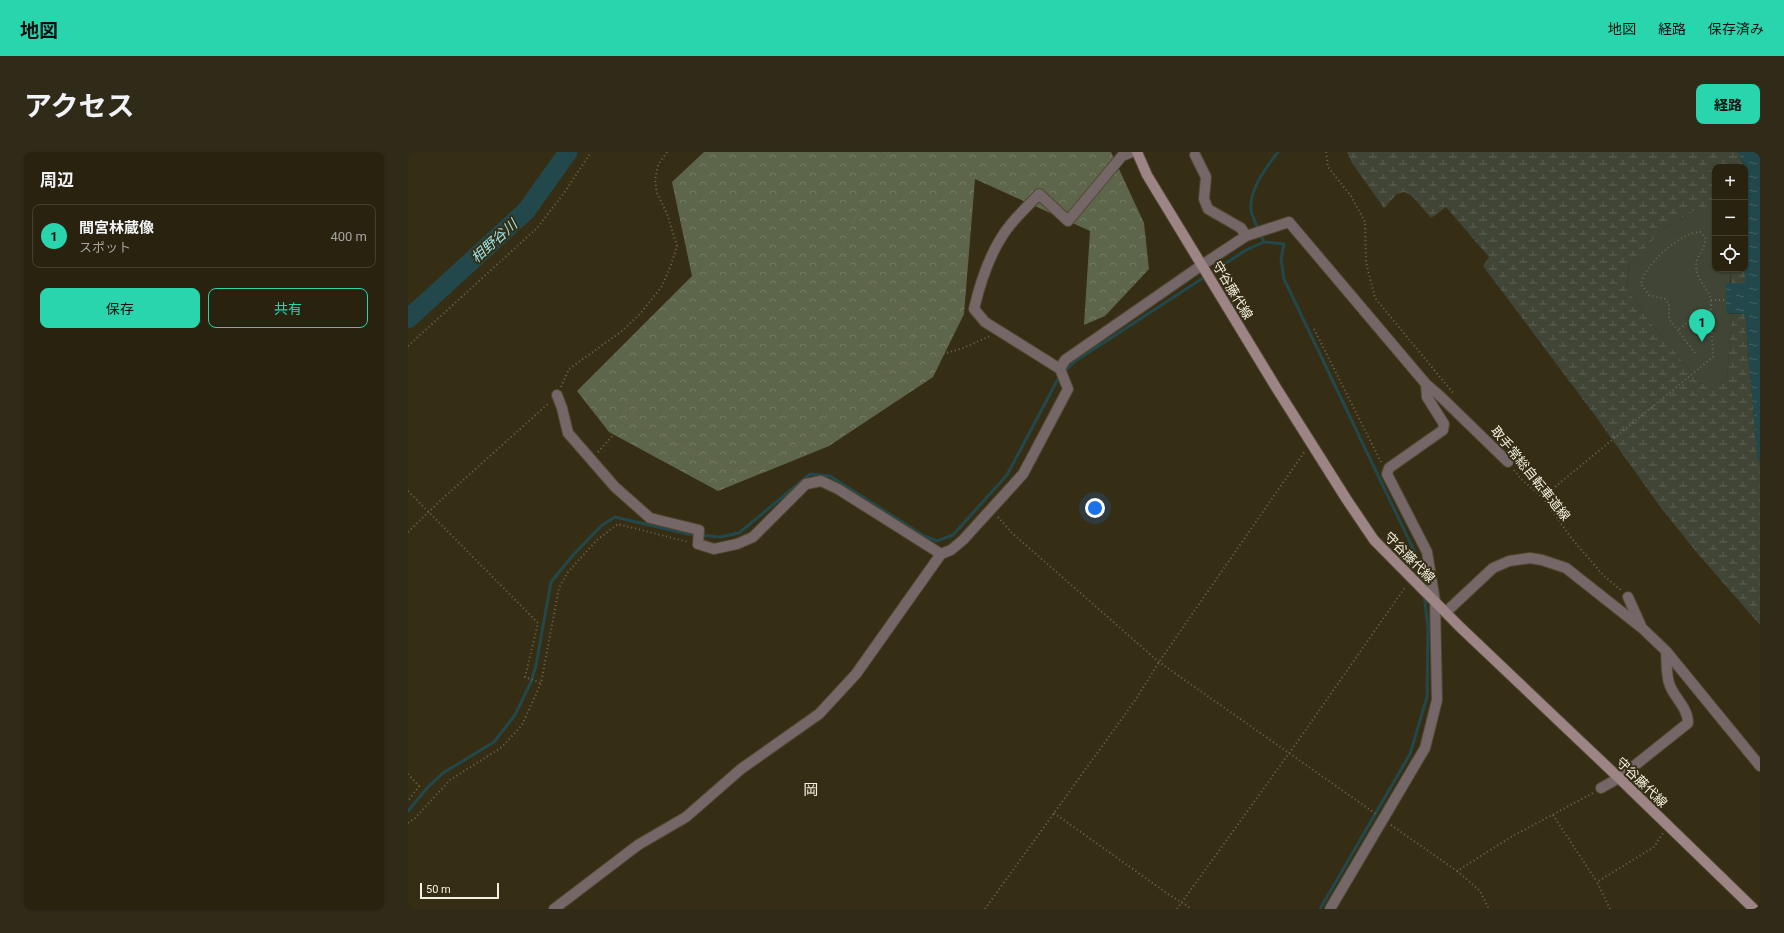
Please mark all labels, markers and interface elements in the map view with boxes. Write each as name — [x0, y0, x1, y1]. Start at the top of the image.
text: 地図 — [20, 19, 58, 42]
text: 地図 — [1608, 21, 1636, 37]
text: 経路 — [1658, 21, 1686, 37]
text: 保存済み — [1708, 21, 1764, 37]
button: 経路 — [1696, 84, 1760, 124]
text: アクセス — [24, 90, 135, 123]
map controls — [1712, 164, 1748, 272]
button: + — [1712, 164, 1748, 200]
text: 周辺 — [40, 170, 74, 190]
button: − — [1712, 200, 1748, 236]
water label: 相野谷川 — [468, 215, 522, 266]
text: 間宮林蔵像 — [79, 219, 154, 237]
text: 1 — [50, 229, 58, 244]
text: 400 m — [330, 229, 367, 244]
button: locate — [1712, 236, 1748, 272]
text: スポット — [79, 240, 131, 255]
street label: 守谷藤代線 — [1209, 259, 1256, 322]
button: 保存 — [40, 288, 200, 328]
button: 共有 — [208, 288, 368, 328]
pin: 1 — [1689, 309, 1715, 342]
street label: 取手常総自転車道線 — [1488, 423, 1573, 524]
your location — [1085, 498, 1105, 518]
street label: 守谷藤代線 — [1381, 529, 1438, 586]
street label: 守谷藤代線 — [1613, 754, 1670, 810]
district label: 岡 — [803, 781, 819, 799]
scale bar — [420, 881, 499, 900]
text: 50 m — [426, 883, 451, 896]

